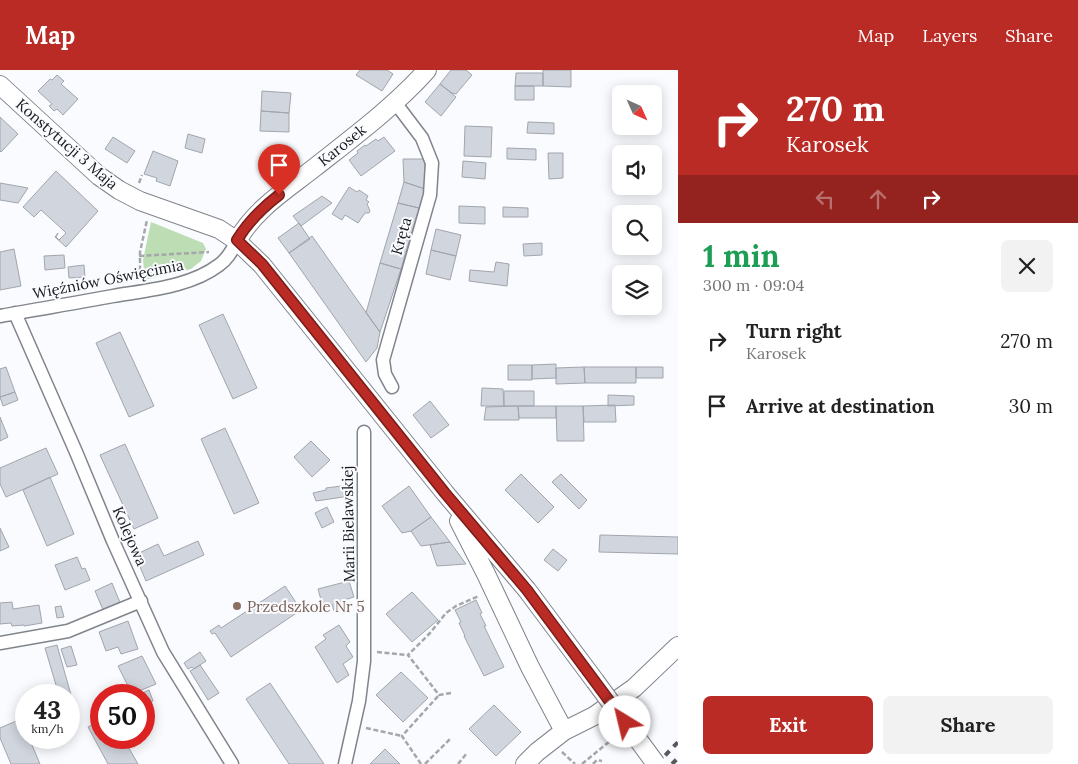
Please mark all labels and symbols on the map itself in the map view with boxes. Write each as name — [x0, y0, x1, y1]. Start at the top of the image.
north arrow — [612, 85, 662, 135]
street label: Konstytucji 3 Maja — [12, 95, 122, 194]
street label: Karosek — [314, 120, 370, 170]
pin — [258, 144, 300, 195]
street label: Kręta — [387, 215, 415, 257]
street label: Więźniów Oświęcimia — [31, 255, 185, 303]
street label: Marii Bielawskiej — [337, 465, 359, 583]
street label: Kolejowa — [108, 503, 152, 569]
place label: Przedszkole Nr 5 — [247, 597, 365, 616]
marker: Przedszkole Nr 5 — [231, 600, 243, 612]
speed limit sign: 50 — [90, 684, 155, 749]
position arrow — [598, 695, 650, 747]

